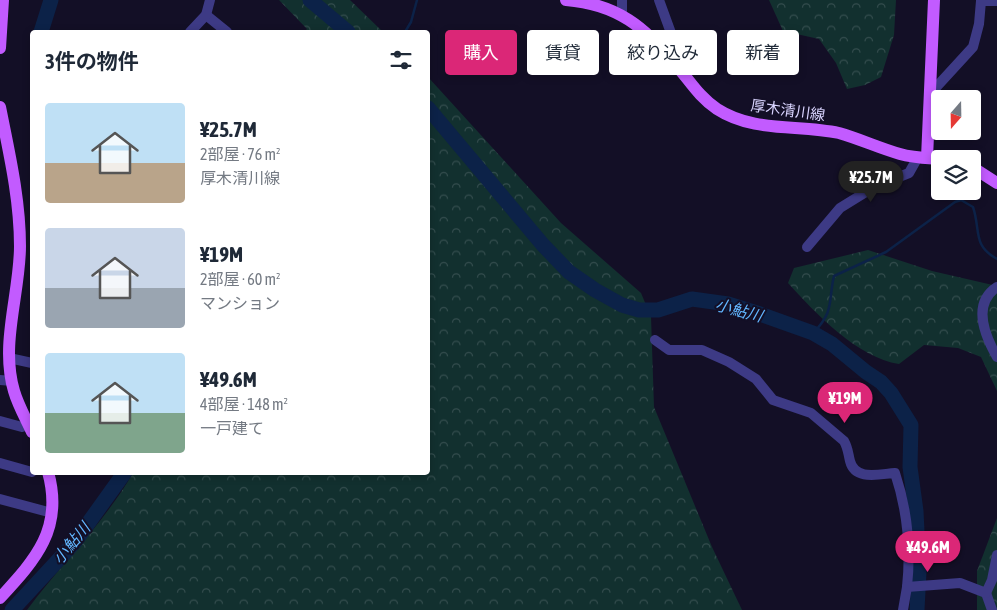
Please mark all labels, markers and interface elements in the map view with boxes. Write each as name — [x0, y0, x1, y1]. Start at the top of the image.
chip: 購入 — [445, 30, 517, 75]
chip: 賃貸 — [527, 30, 599, 75]
chip: 絞り込み — [609, 30, 717, 75]
chip: 新着 — [727, 30, 799, 75]
icon: filters — [387, 46, 415, 74]
text: 3件の物件 — [45, 49, 139, 73]
north arrow — [931, 90, 981, 140]
map controls — [931, 90, 981, 200]
street label: 厚木清川線 — [750, 96, 826, 124]
text: ¥25.7M — [200, 117, 257, 141]
icon: home — [85, 123, 145, 183]
text: 2部屋 · 76 m² — [200, 145, 281, 163]
button: layers — [931, 150, 981, 200]
pin: ¥25.7M — [830, 160, 912, 203]
text: ¥25.7M — [849, 168, 893, 186]
text: 厚木清川線 — [200, 169, 280, 187]
text: ¥19M — [200, 242, 243, 266]
icon: home — [85, 248, 145, 308]
text: 2部屋 · 60 m² — [200, 270, 281, 288]
text: マンション — [200, 294, 280, 312]
water label: 小鮎川 — [713, 295, 766, 325]
text: ¥49.6M — [200, 367, 257, 391]
icon: home — [85, 373, 145, 433]
pin: ¥19M — [815, 382, 875, 424]
text: ¥19M — [829, 389, 861, 407]
text: 4部屋 · 148 m² — [200, 395, 288, 413]
text: 一戸建て — [200, 419, 264, 437]
water label: 小鮎川 — [49, 517, 95, 567]
pin: ¥49.6M — [887, 530, 969, 573]
text: ¥49.6M — [906, 538, 950, 556]

